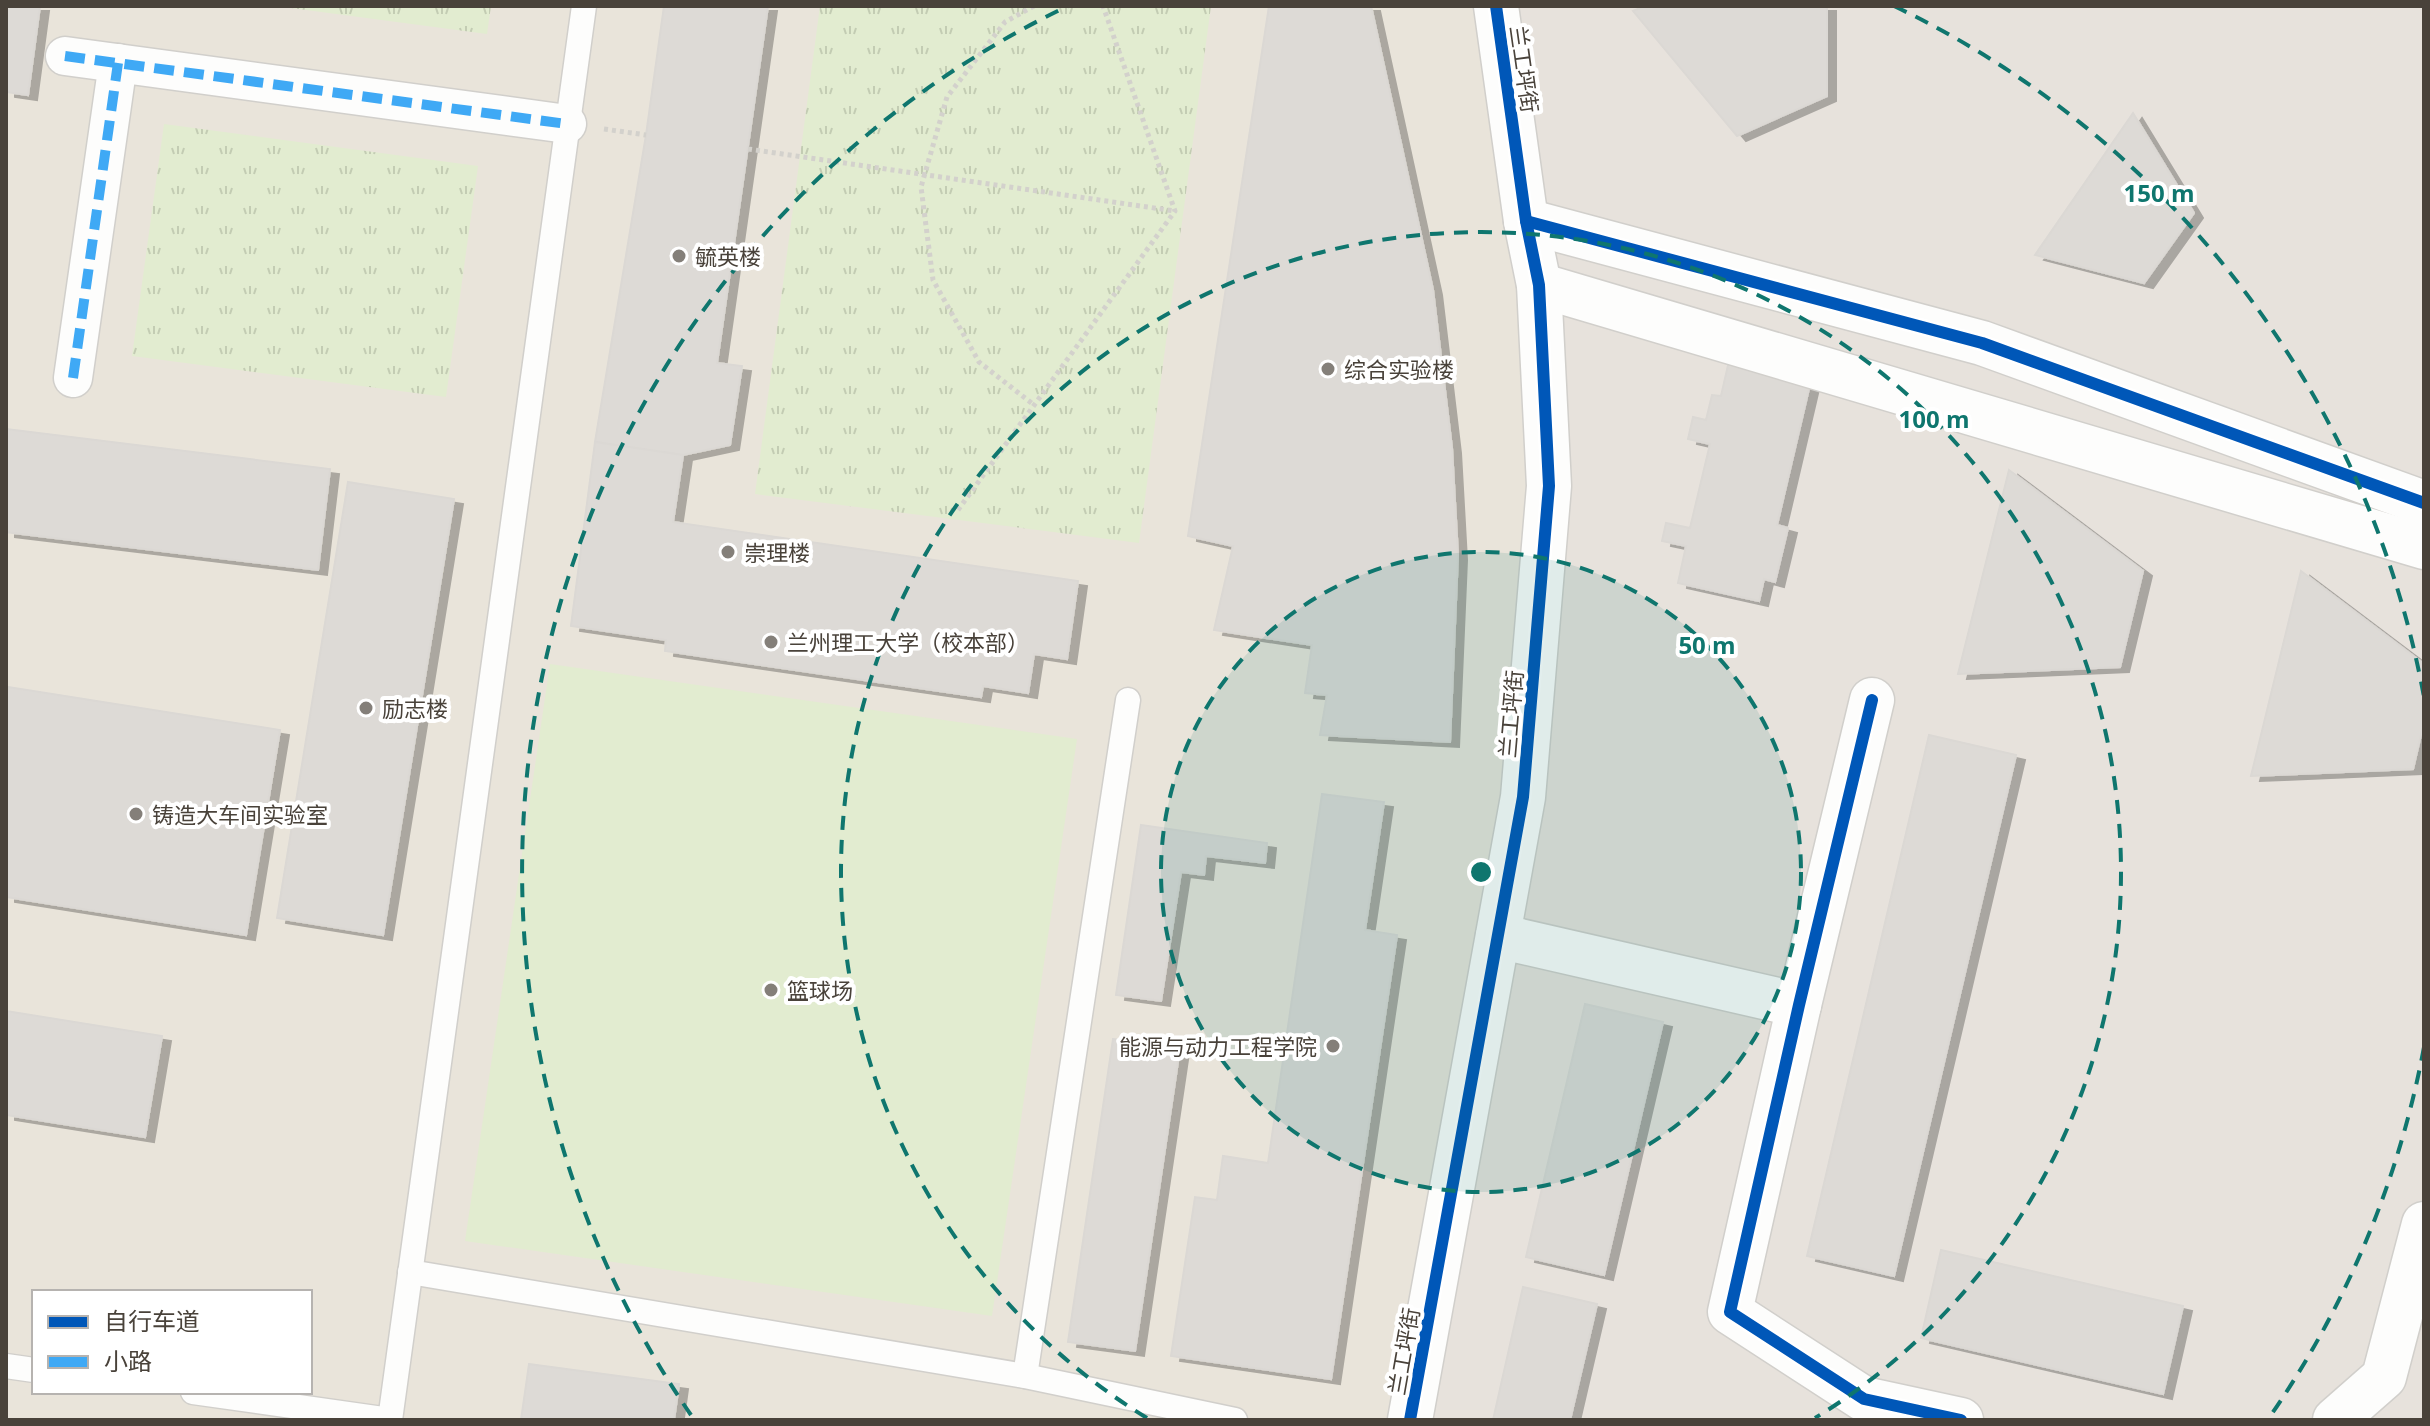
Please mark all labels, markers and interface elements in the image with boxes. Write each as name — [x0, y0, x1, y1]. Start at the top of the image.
street label: 兰工坪街 — [1504, 23, 1546, 115]
text: 150 m — [2124, 176, 2194, 209]
place label: 毓英楼 — [695, 241, 761, 271]
marker: 毓英楼 — [670, 247, 688, 265]
place label: 综合实验楼 — [1344, 354, 1454, 384]
marker: 综合实验楼 — [1319, 360, 1337, 378]
text: 100 m — [1899, 402, 1969, 435]
place label: 崇理楼 — [744, 537, 810, 567]
marker: 崇理楼 — [719, 543, 737, 561]
place label: 兰州理工大学（校本部） — [787, 627, 1029, 657]
text: 50 m — [1678, 628, 1736, 661]
marker: 兰州理工大学（校本部） — [762, 633, 780, 651]
street label: 兰工坪街 — [1491, 669, 1529, 759]
place label: 励志楼 — [382, 693, 448, 723]
marker: 励志楼 — [357, 699, 375, 717]
place label: 铸造大车间实验室 — [152, 799, 328, 829]
marker: 铸造大车间实验室 — [127, 805, 145, 823]
centre of rings — [1467, 858, 1495, 886]
place label: 篮球场 — [787, 975, 853, 1005]
marker: 篮球场 — [762, 981, 780, 999]
place label: 能源与动力工程学院 — [1119, 1031, 1317, 1061]
marker: 能源与动力工程学院 — [1324, 1037, 1342, 1055]
legend — [32, 1290, 312, 1394]
text: 自行车道 — [104, 1304, 200, 1337]
street label: 兰工坪街 — [1381, 1305, 1425, 1397]
text: 小路 — [104, 1344, 152, 1377]

